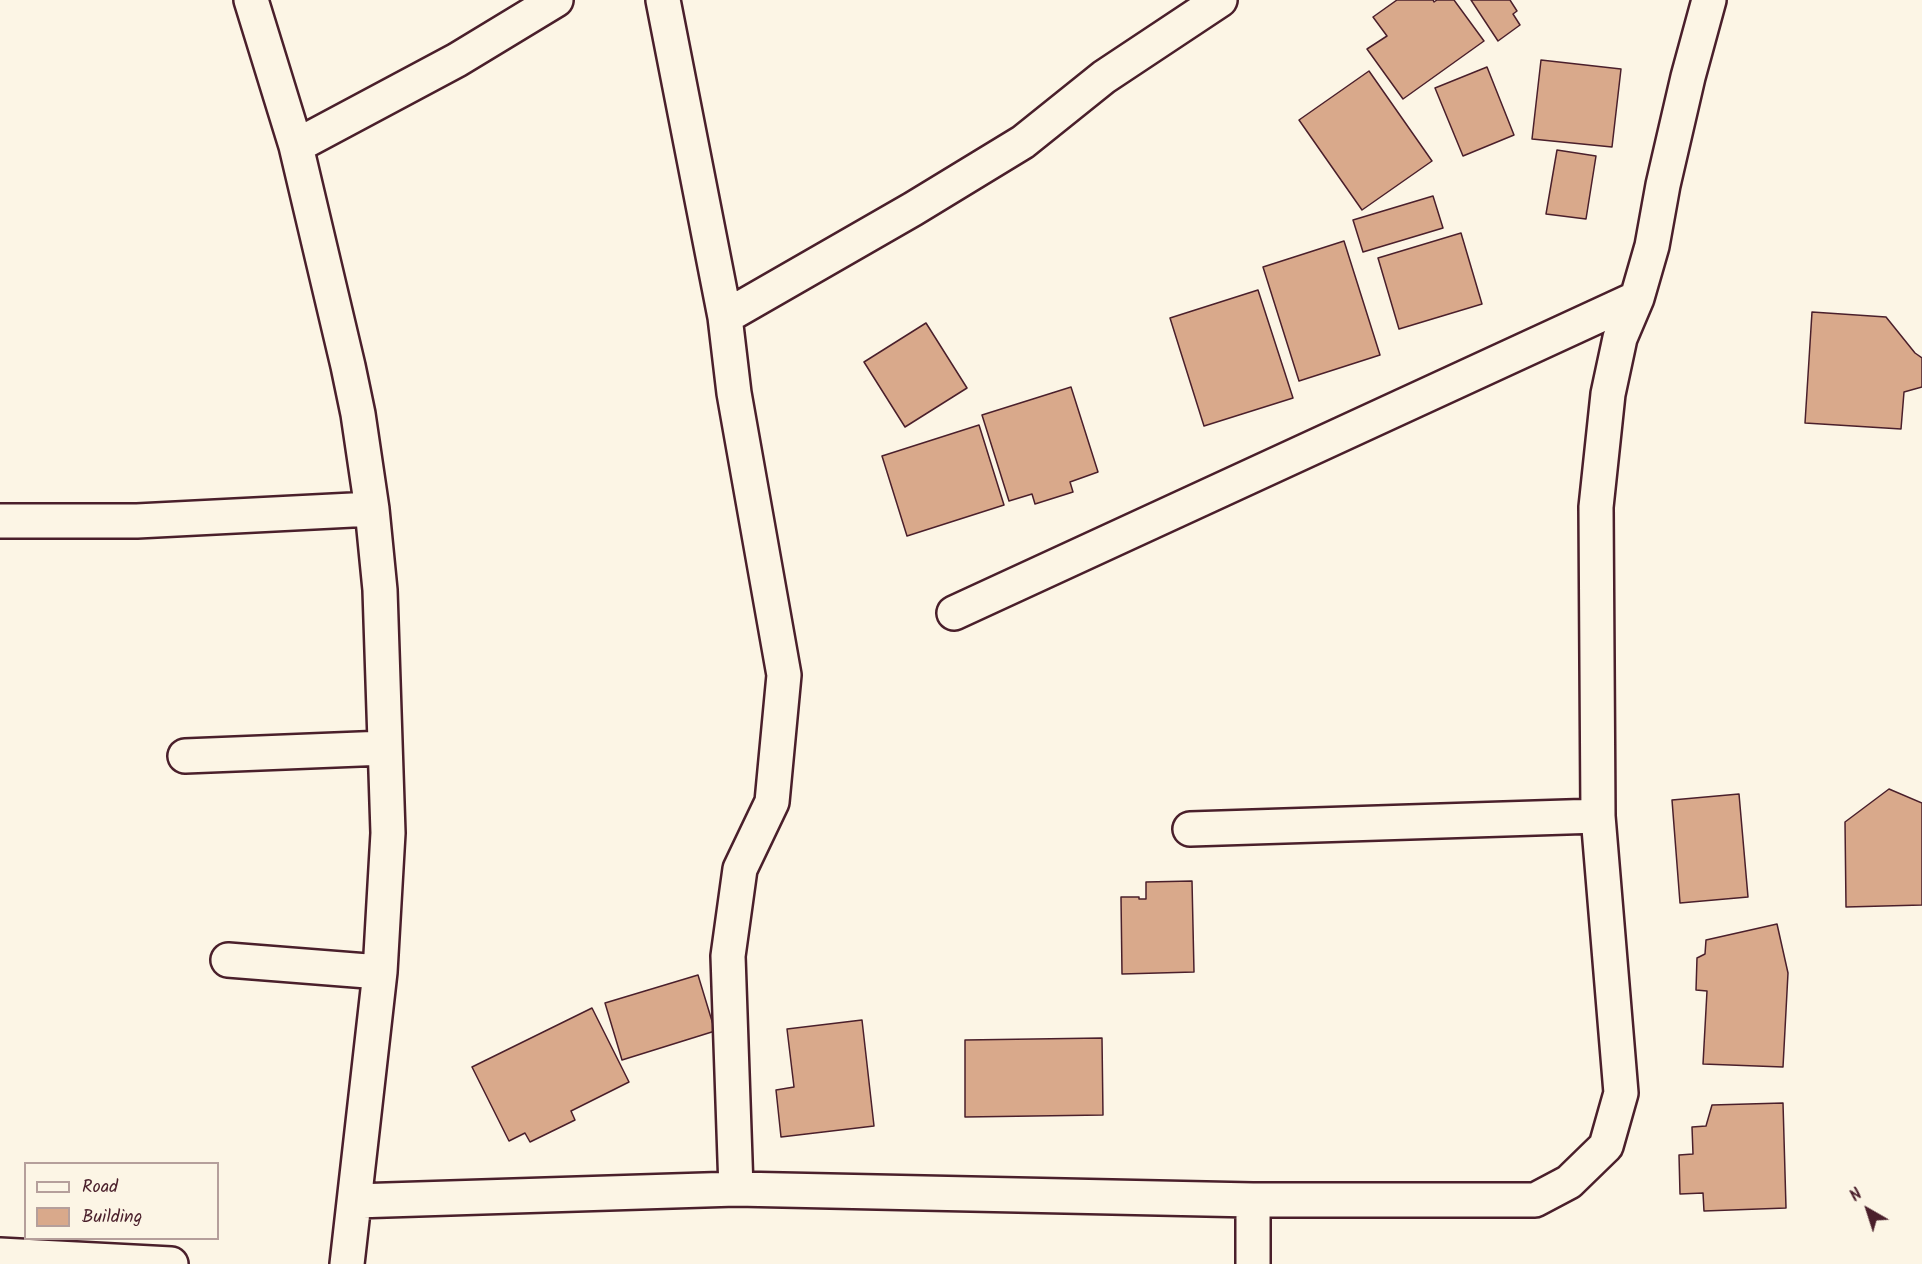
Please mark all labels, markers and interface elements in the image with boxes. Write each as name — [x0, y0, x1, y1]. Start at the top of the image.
legend — [24, 1162, 219, 1240]
text: Road — [82, 1173, 118, 1202]
north arrow — [1838, 1180, 1898, 1240]
text: N — [1845, 1183, 1868, 1209]
text: Building — [82, 1203, 142, 1232]

